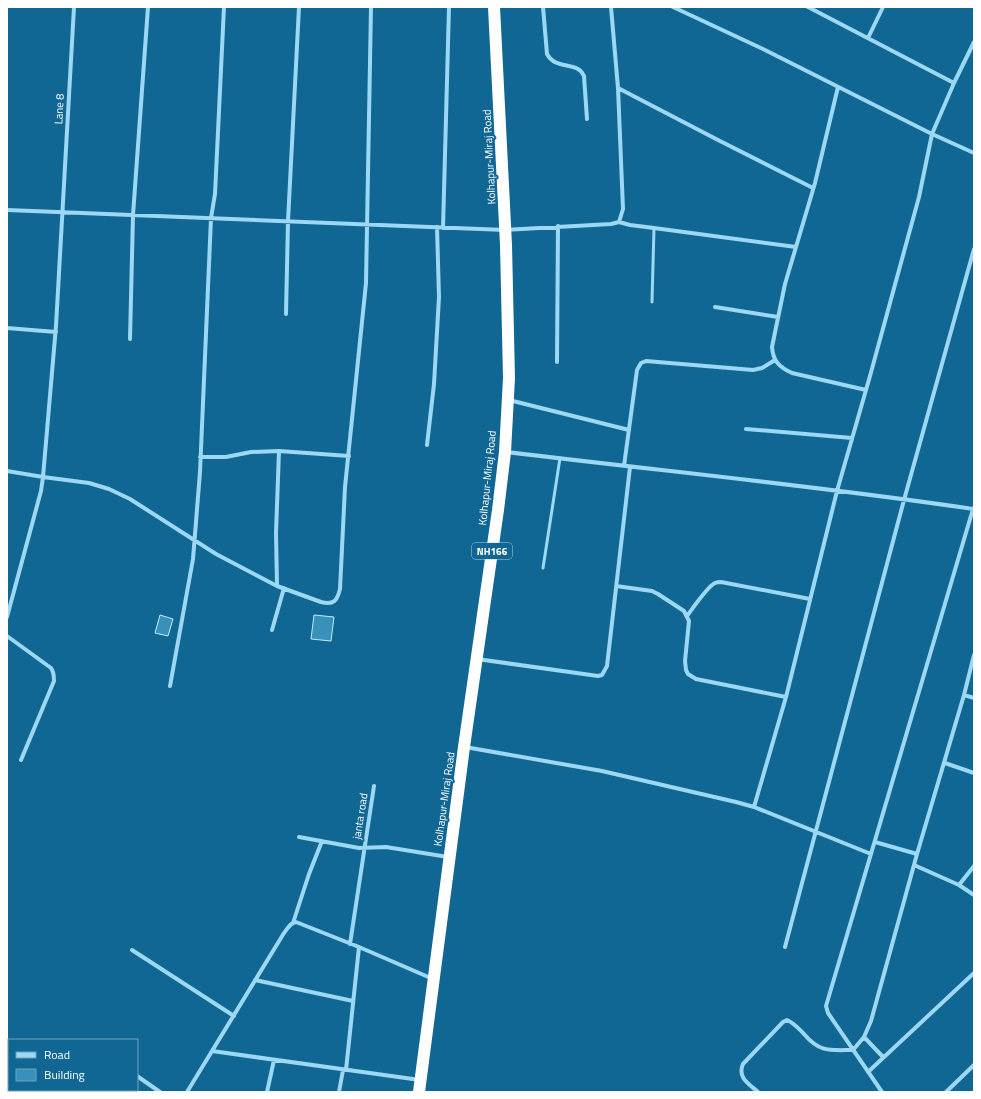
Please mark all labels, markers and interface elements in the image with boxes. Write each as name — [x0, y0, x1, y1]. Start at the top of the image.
street label: Lane 8 — [50, 93, 68, 125]
street label: Kolhapur-Miraj Road — [479, 109, 499, 205]
street label: Kolhapur-Miraj Road — [474, 430, 500, 526]
road number: NH166 — [472, 543, 512, 559]
street label: Kolhapur-Miraj Road — [429, 751, 459, 847]
street label: janta road — [348, 792, 372, 841]
legend — [8, 1039, 138, 1091]
text: Road — [44, 1045, 70, 1064]
text: Building — [44, 1065, 85, 1084]

